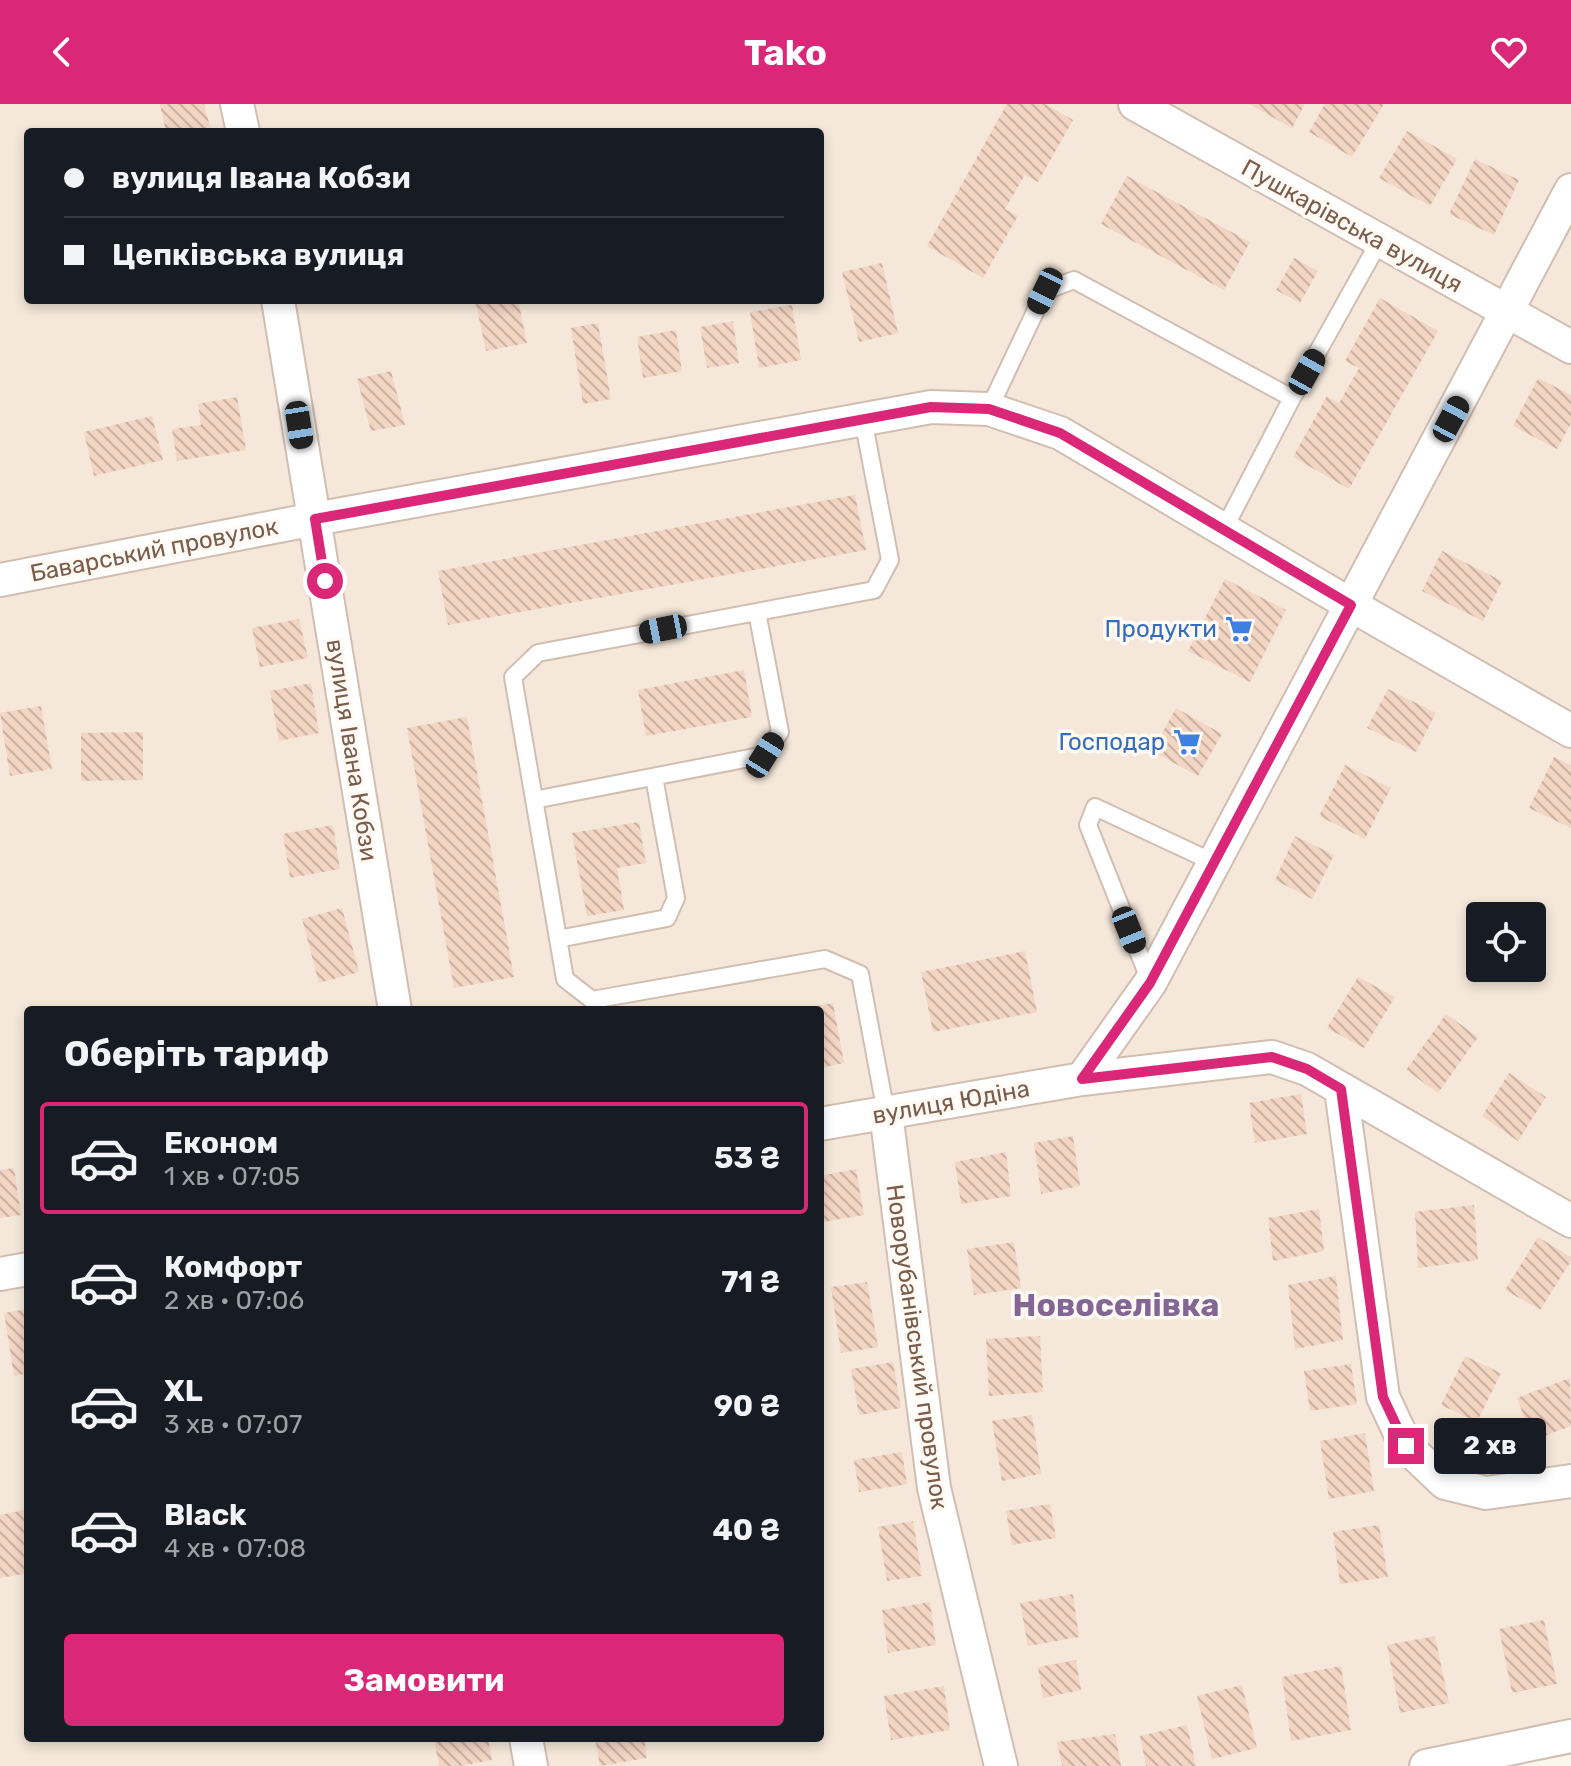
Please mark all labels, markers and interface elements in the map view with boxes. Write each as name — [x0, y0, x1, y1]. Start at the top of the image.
icon: back — [40, 30, 84, 74]
icon: heart — [1487, 30, 1531, 74]
text: Tako — [744, 31, 827, 74]
street label: Пушкарівська вулиця — [1237, 154, 1467, 298]
text: вулиця Івана Кобзи — [112, 160, 411, 196]
text: Цепківська вулиця — [112, 237, 404, 273]
car — [1024, 264, 1066, 318]
car — [1285, 345, 1329, 399]
car — [1429, 392, 1473, 446]
car — [283, 399, 315, 451]
street label: Баварський провулок — [28, 512, 280, 588]
route start — [307, 563, 343, 599]
car — [637, 613, 689, 645]
supermarket icon: Продукти — [1224, 614, 1254, 644]
place label: Продукти — [1104, 615, 1217, 643]
street label: вулиця Івана Кобзи — [321, 637, 383, 863]
supermarket icon: Господар — [1172, 727, 1202, 757]
car — [742, 728, 788, 782]
place label: Господар — [1058, 728, 1165, 756]
map controls — [1466, 902, 1546, 982]
button: locate — [1466, 902, 1546, 982]
car — [1109, 903, 1149, 957]
text: Оберіть тариф — [64, 1032, 329, 1075]
street label: вулиця Юдіна — [870, 1074, 1032, 1130]
icon: car — [68, 1122, 140, 1194]
text: Економ — [164, 1125, 278, 1161]
text: 53 ₴ — [714, 1140, 780, 1176]
text: 1 хв · 07:05 — [164, 1161, 300, 1192]
street label: Новорубанівський провулок — [880, 1183, 954, 1512]
icon: car — [68, 1246, 140, 1318]
text: Комфорт — [164, 1249, 302, 1285]
text: 71 ₴ — [721, 1264, 780, 1300]
text: 2 хв · 07:06 — [164, 1285, 304, 1316]
district label: Новоселівка — [1013, 1286, 1219, 1324]
icon: car — [68, 1370, 140, 1442]
text: XL — [164, 1373, 203, 1409]
text: 90 ₴ — [714, 1388, 780, 1424]
text: 3 хв · 07:07 — [164, 1409, 302, 1440]
callout: 2 хв — [1434, 1418, 1546, 1474]
route end — [1388, 1428, 1424, 1464]
text: 2 хв — [1463, 1430, 1517, 1461]
icon: car — [68, 1494, 140, 1566]
text: Black — [164, 1497, 247, 1533]
text: 40 ₴ — [712, 1512, 780, 1548]
text: 4 хв · 07:08 — [164, 1533, 306, 1564]
button: Замовити — [64, 1634, 784, 1726]

